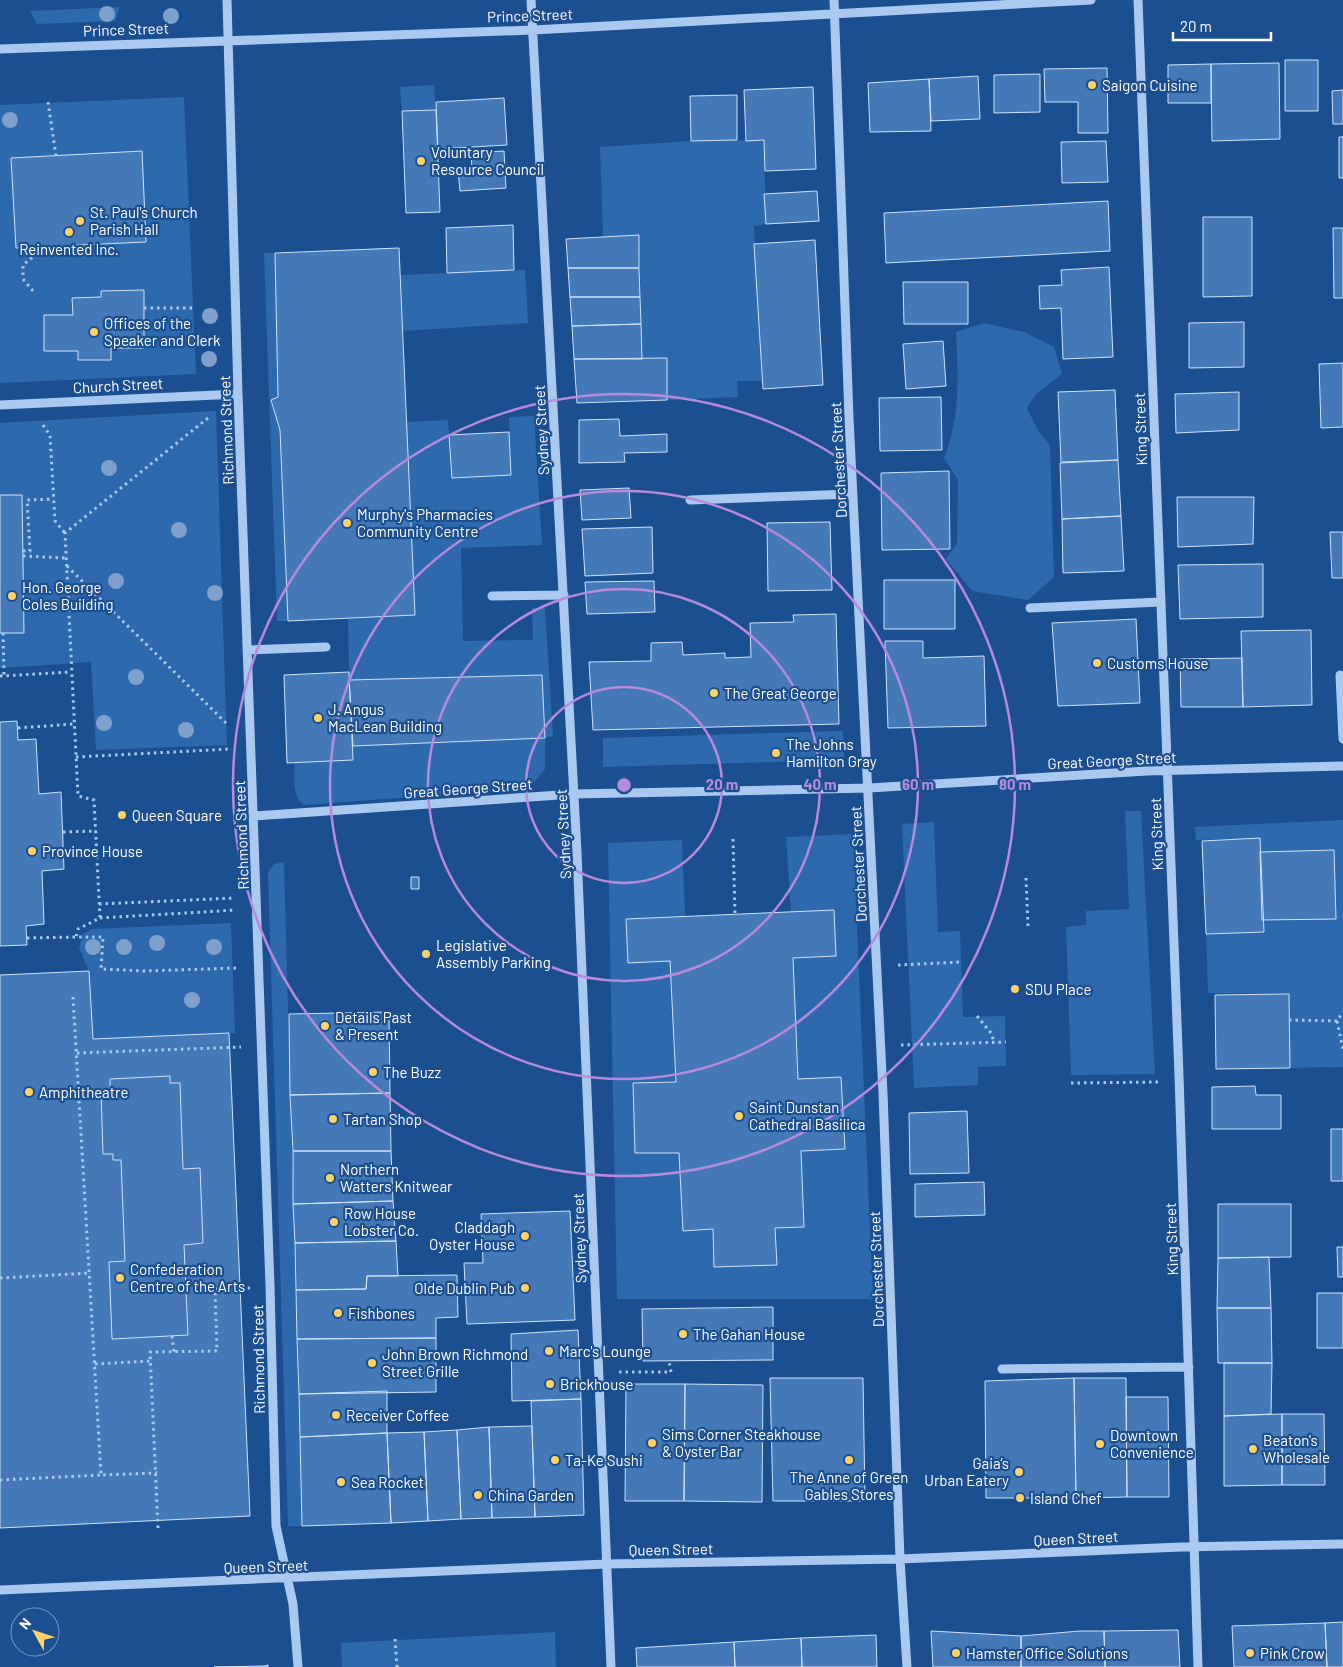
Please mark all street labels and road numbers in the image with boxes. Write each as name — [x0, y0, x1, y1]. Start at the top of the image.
street label: Prince Street — [487, 5, 573, 25]
street label: Prince Street — [83, 19, 169, 39]
street label: Church Street — [72, 374, 164, 396]
street label: Richmond Street — [215, 375, 237, 485]
street label: Sydney Street — [530, 384, 552, 476]
street label: King Street — [1130, 392, 1150, 466]
street label: Dorchester Street — [826, 401, 850, 519]
street label: Great George Street — [1047, 748, 1177, 772]
street label: Great George Street — [403, 775, 533, 801]
street label: Richmond Street — [230, 780, 252, 890]
street label: Sydney Street — [552, 788, 574, 880]
street label: King Street — [1146, 797, 1166, 871]
street label: Dorchester Street — [846, 805, 870, 923]
street label: Sydney Street — [568, 1193, 590, 1283]
street label: King Street — [1161, 1202, 1181, 1276]
street label: Dorchester Street — [865, 1211, 887, 1327]
street label: Richmond Street — [248, 1304, 268, 1414]
street label: Queen Street — [1033, 1527, 1119, 1549]
street label: Queen Street — [628, 1539, 714, 1559]
street label: Queen Street — [223, 1556, 309, 1576]

